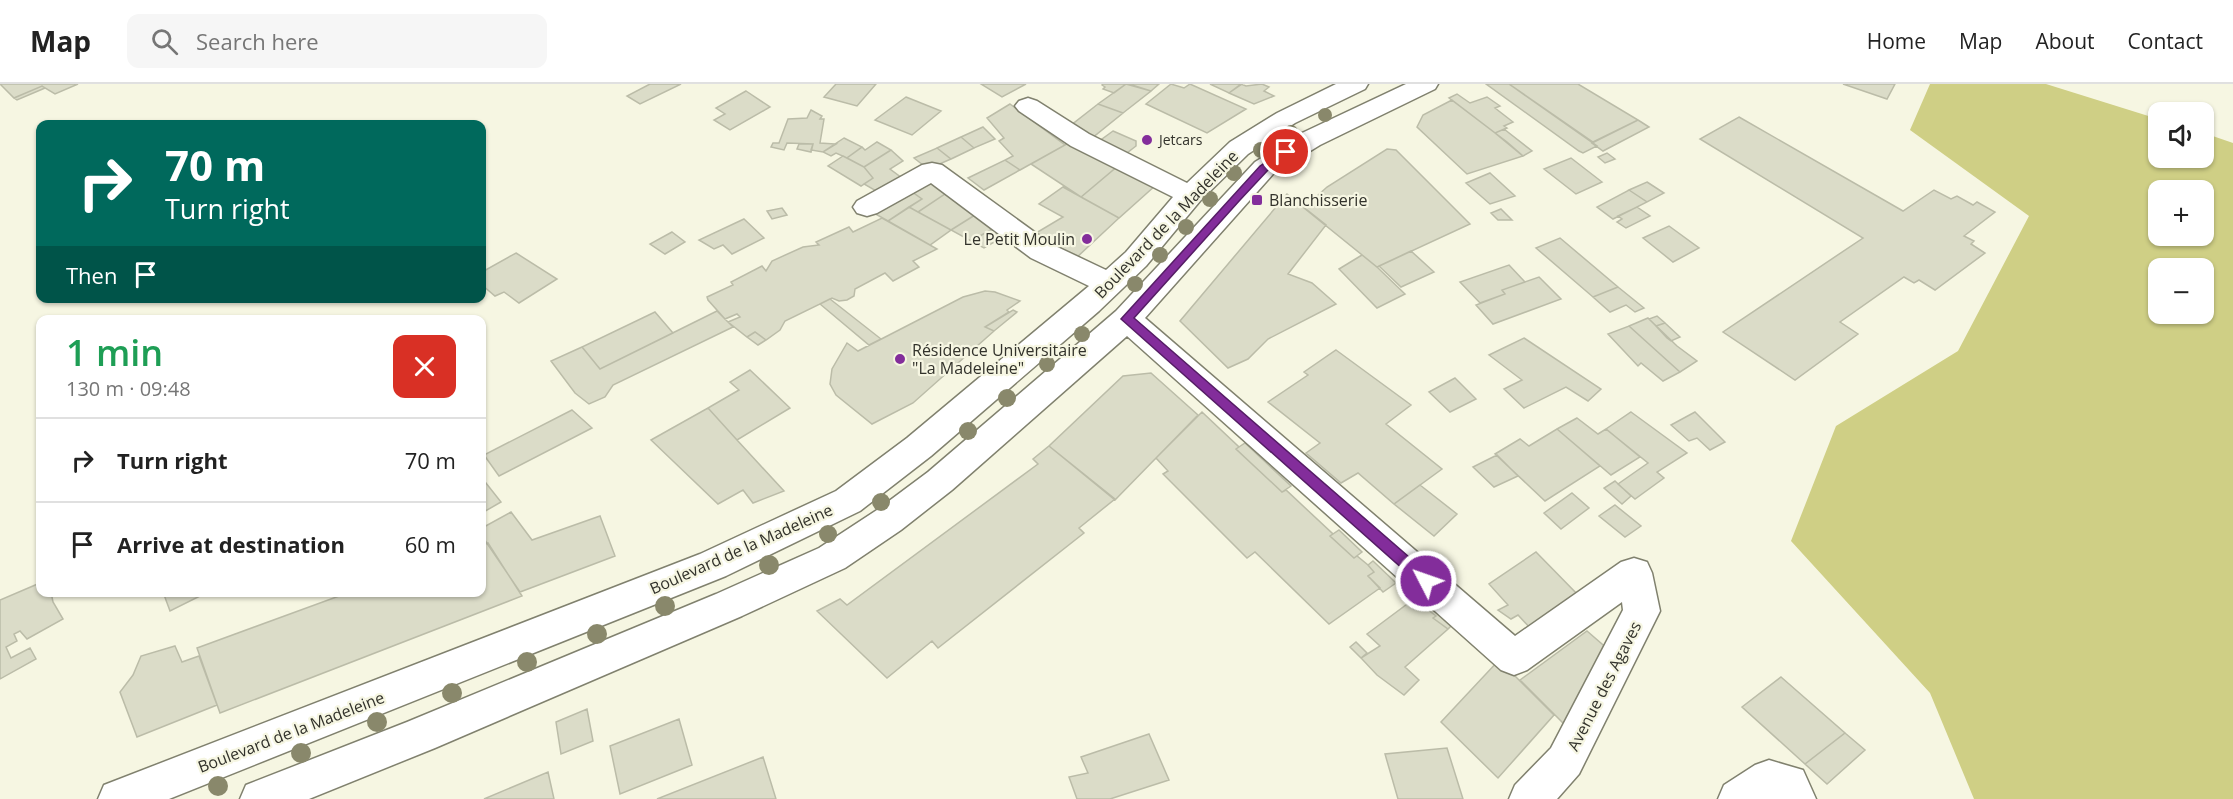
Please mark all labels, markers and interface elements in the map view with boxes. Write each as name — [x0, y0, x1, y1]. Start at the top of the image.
search box — [127, 14, 547, 68]
text: Map — [30, 22, 91, 60]
icon: search — [148, 25, 181, 58]
text: Search here — [196, 26, 319, 56]
text: Home — [1867, 27, 1926, 55]
text: Map — [1959, 27, 2002, 55]
text: About — [2035, 27, 2095, 55]
text: Contact — [2128, 27, 2203, 55]
map controls — [2148, 102, 2214, 324]
button: sound — [2148, 102, 2214, 168]
pin — [1260, 126, 1311, 177]
place label: Jetcars — [1157, 130, 1203, 149]
marker: Jetcars — [1140, 133, 1154, 147]
icon: arrive — [1269, 135, 1302, 168]
text: 70 m — [165, 136, 265, 193]
icon: right — [66, 144, 144, 222]
street label: Boulevard de la Madeleine — [1089, 145, 1243, 303]
button: + — [2148, 180, 2214, 246]
place label: Blanchisserie — [1269, 189, 1367, 211]
text: Turn right — [165, 190, 290, 227]
marker: Blanchisserie — [1250, 193, 1264, 207]
place label: Le Petit Moulin — [964, 228, 1075, 250]
marker: Le Petit Moulin — [1080, 232, 1094, 246]
icon: arrive — [129, 258, 162, 291]
button: − — [2148, 258, 2214, 324]
text: Then — [66, 260, 117, 290]
text: 1 min — [66, 328, 163, 377]
button: close — [393, 335, 456, 398]
place label: Résidence Universitaire "La Madeleine" — [912, 339, 1087, 379]
marker: Résidence Universitaire "La Madeleine" — [893, 352, 907, 366]
text: 130 m · 09:48 — [66, 375, 191, 402]
icon: right — [66, 444, 99, 477]
text: Turn right — [117, 445, 228, 475]
text: 70 m — [405, 445, 456, 475]
street label: Boulevard de la Madeleine — [646, 499, 836, 599]
icon: arrive — [66, 528, 99, 561]
text: Arrive at destination — [117, 529, 345, 559]
text: 60 m — [405, 529, 456, 559]
position arrow — [1394, 549, 1458, 613]
street label: Avenue des Agaves — [1562, 617, 1646, 755]
street label: Boulevard de la Madeleine — [195, 686, 387, 778]

